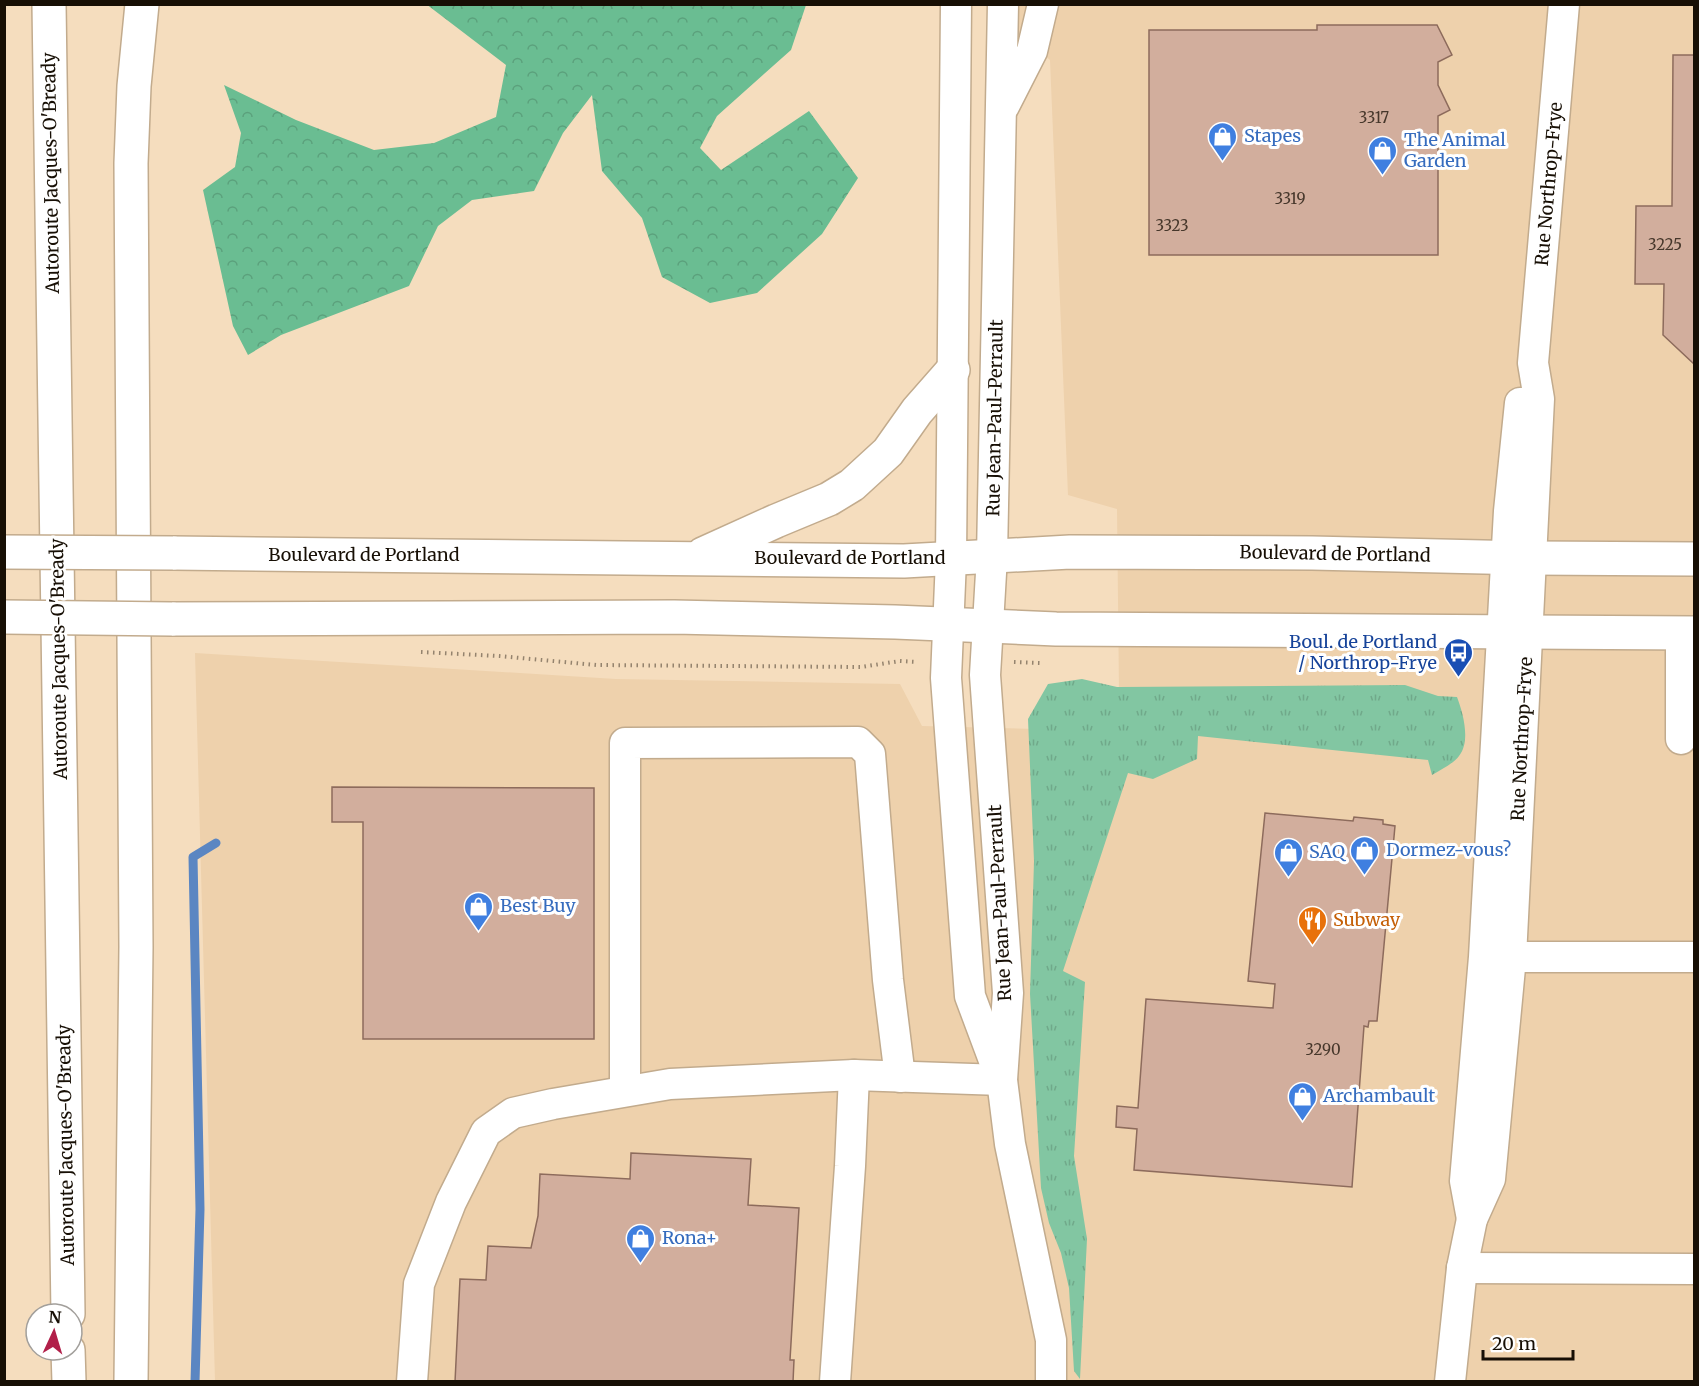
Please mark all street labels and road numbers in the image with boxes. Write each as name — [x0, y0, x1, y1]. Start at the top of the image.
street label: Autoroute Jacques-O'Bready — [37, 52, 64, 295]
street label: Rue Northrop-Frye — [1530, 101, 1567, 267]
street label: Rue Jean-Paul-Perrault — [981, 319, 1008, 517]
street label: Autoroute Jacques-O'Bready — [45, 538, 72, 781]
street label: Boulevard de Portland — [1239, 540, 1431, 567]
street label: Boulevard de Portland — [268, 543, 460, 566]
street label: Boulevard de Portland — [754, 546, 946, 569]
street label: Rue Northrop-Frye — [1506, 656, 1537, 822]
street label: Rue Jean-Paul-Perrault — [983, 804, 1016, 1002]
street label: Autoroute Jacques-O'Bready — [52, 1024, 79, 1267]

